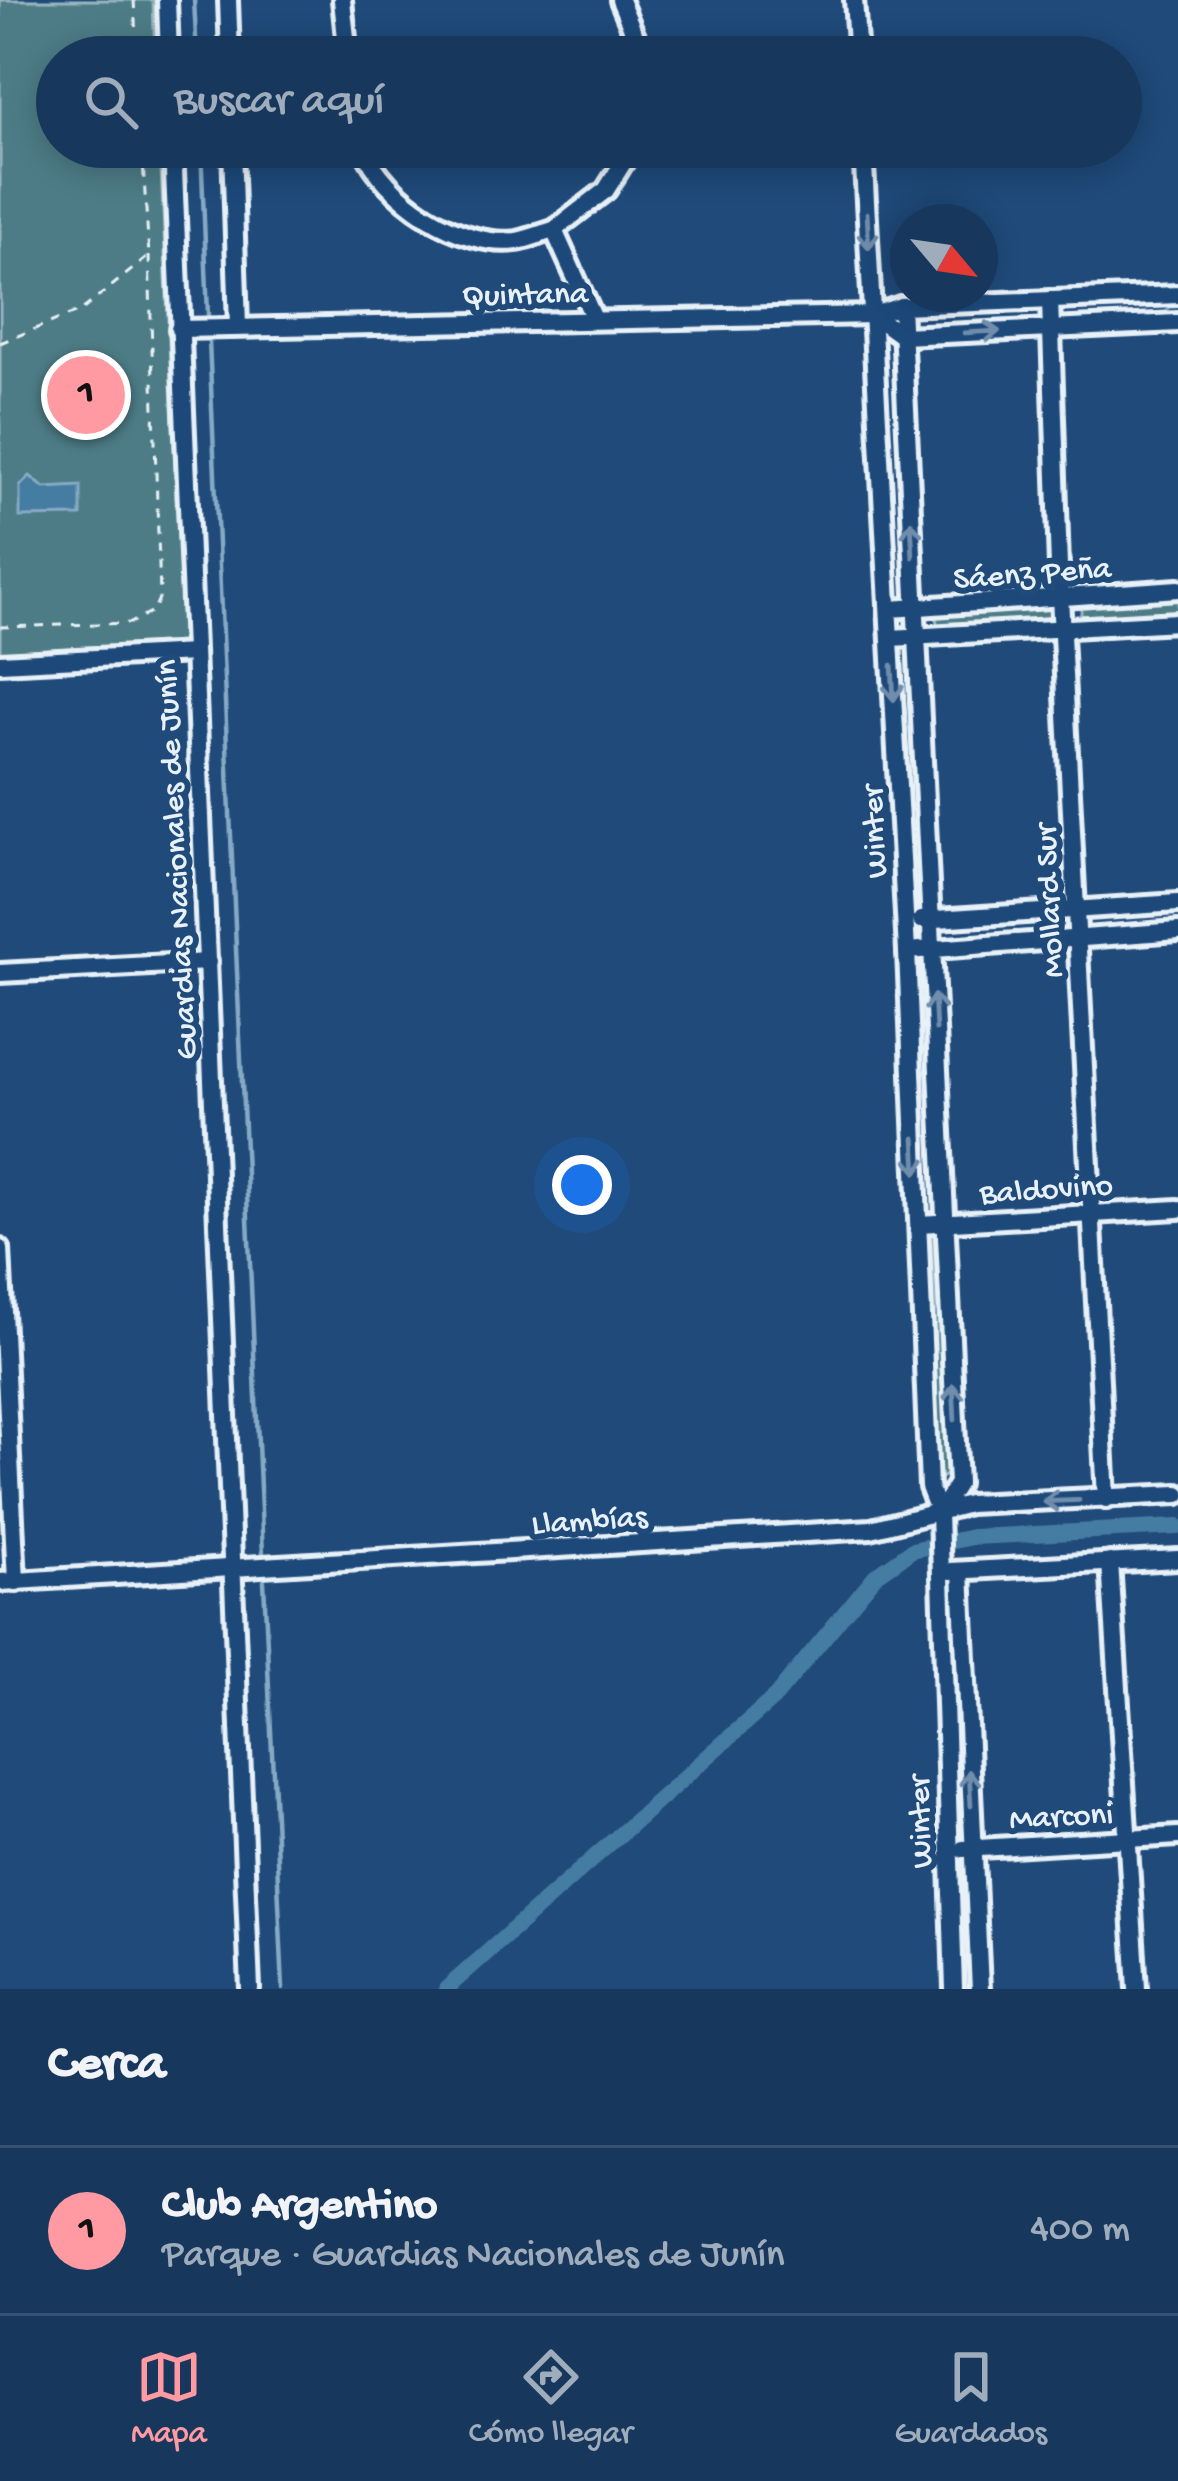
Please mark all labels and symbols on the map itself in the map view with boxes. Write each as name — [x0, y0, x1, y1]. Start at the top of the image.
north arrow — [890, 204, 998, 312]
one-way arrow — [857, 211, 880, 250]
street label: Quintana — [462, 277, 590, 317]
one-way arrow — [962, 320, 1001, 343]
pin: 1 — [47, 350, 125, 440]
one-way arrow — [901, 520, 924, 559]
street label: Sáenz Peña — [952, 551, 1114, 600]
street label: Guardias Nacionales de Junín — [150, 658, 208, 1061]
one-way arrow — [882, 663, 905, 702]
street label: Winter — [855, 781, 898, 879]
street label: Mollard Sur — [1029, 819, 1075, 979]
one-way arrow — [923, 993, 946, 1032]
one-way arrow — [905, 1136, 928, 1175]
your location — [552, 1155, 612, 1215]
street label: Baldovino — [978, 1168, 1114, 1216]
one-way arrow — [942, 1383, 965, 1422]
one-way arrow — [1042, 1489, 1081, 1512]
street label: Llambías — [530, 1500, 650, 1546]
one-way arrow — [959, 1769, 982, 1808]
street label: Winter — [902, 1771, 944, 1869]
street label: Marconi — [1008, 1797, 1114, 1841]

